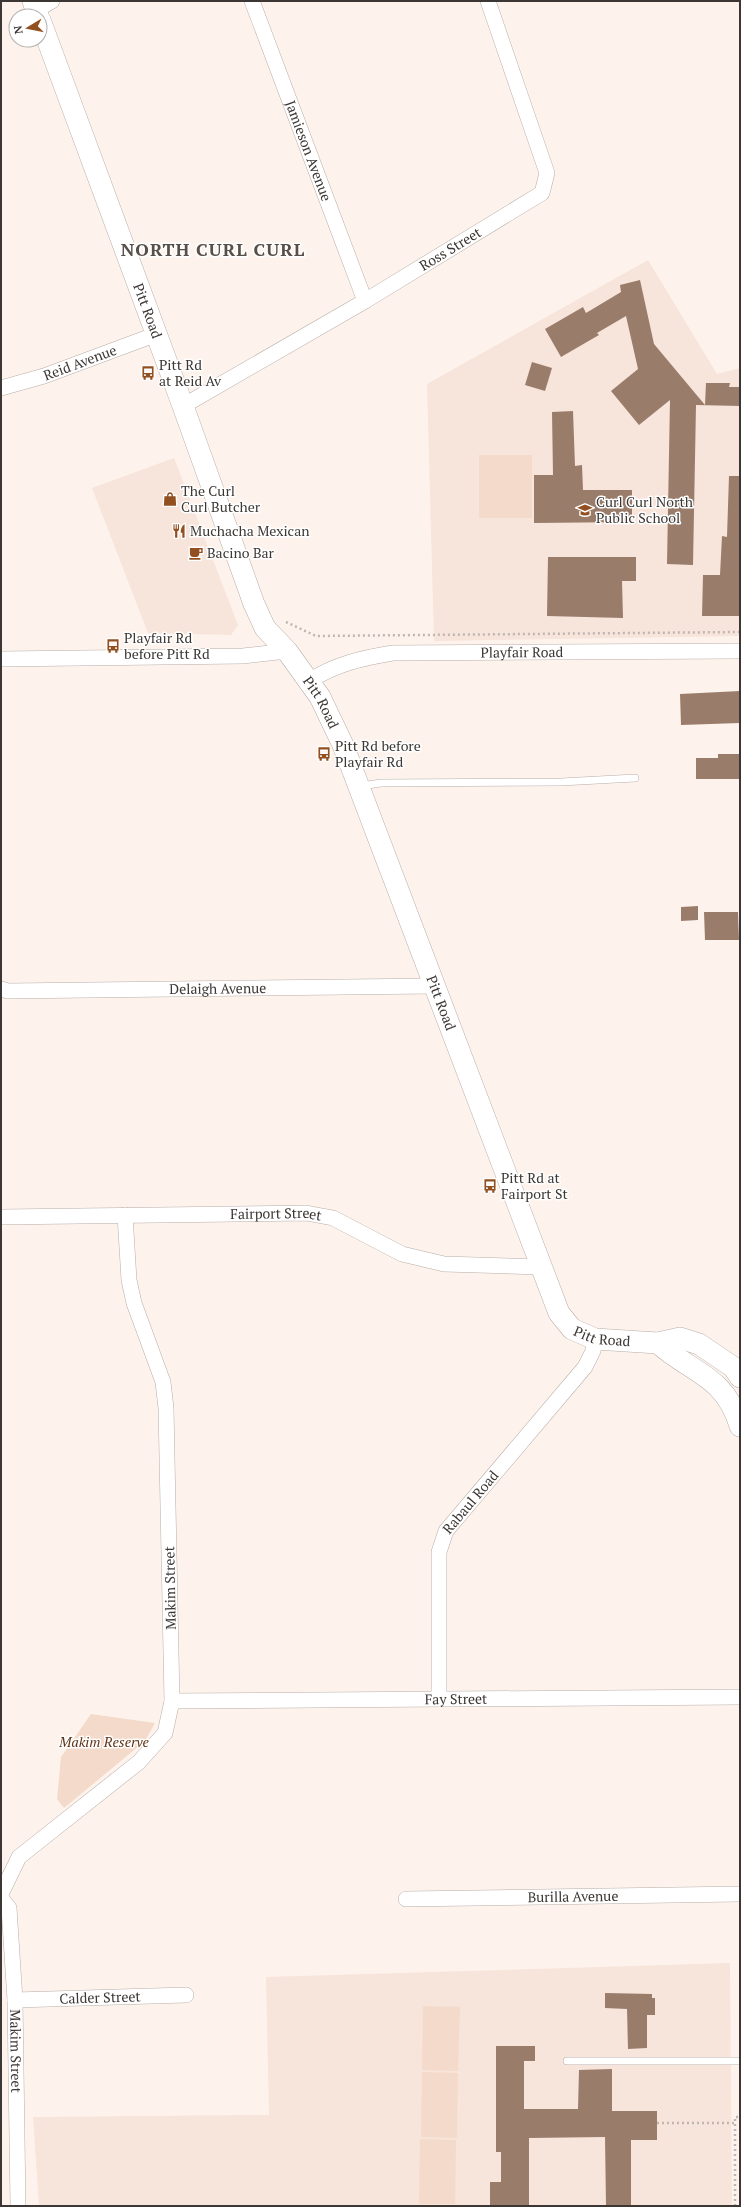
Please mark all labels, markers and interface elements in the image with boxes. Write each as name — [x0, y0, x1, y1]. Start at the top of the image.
north arrow — [8, 8, 48, 48]
text: N — [10, 24, 26, 35]
street label: Jamieson Avenue — [281, 97, 337, 204]
street label: Ross Street — [415, 222, 485, 275]
district label: NORTH CURL CURL — [121, 237, 305, 261]
street label: Pitt Road — [129, 280, 167, 341]
street label: Reid Avenue — [41, 340, 119, 384]
place label: Pitt Rd at Reid Av — [159, 355, 222, 390]
bus stop icon: Pitt Rd at Reid Av — [140, 365, 156, 381]
place label: The Curl Curl Butcher — [181, 481, 261, 516]
shop icon: The Curl Curl Butcher — [162, 491, 178, 507]
place label: Curl Curl North Public School — [596, 492, 693, 527]
school or university icon: Curl Curl North Public School — [577, 502, 593, 518]
place label: Muchacha Mexican — [190, 521, 310, 540]
restaurant icon: Muchacha Mexican — [171, 523, 187, 539]
place label: Bacino Bar — [207, 543, 275, 562]
cafe icon: Bacino Bar — [188, 545, 204, 561]
place label: Playfair Rd before Pitt Rd — [124, 628, 210, 663]
bus stop icon: Playfair Rd before Pitt Rd — [105, 638, 121, 654]
street label: Playfair Road — [480, 642, 564, 661]
street label: Pitt Road — [299, 672, 344, 732]
place label: Pitt Rd before Playfair Rd — [335, 736, 421, 771]
bus stop icon: Pitt Rd before Playfair Rd — [316, 746, 332, 762]
street label: Pitt Road — [422, 972, 461, 1033]
street label: Delaigh Avenue — [169, 978, 266, 998]
place label: Pitt Rd at Fairport St — [501, 1168, 568, 1203]
bus stop icon: Pitt Rd at Fairport St — [482, 1178, 498, 1194]
street label: Fairport Street — [230, 1203, 324, 1225]
street label: Pitt Road — [571, 1321, 631, 1350]
street label: Rabaul Road — [438, 1466, 503, 1538]
street label: Makim Street — [159, 1545, 180, 1630]
street label: Fay Street — [425, 1689, 488, 1708]
park label: Makim Reserve — [58, 1732, 149, 1751]
street label: Burilla Avenue — [527, 1886, 619, 1906]
street label: Calder Street — [59, 1986, 142, 2008]
street label: Makim Street — [6, 2009, 26, 2094]

